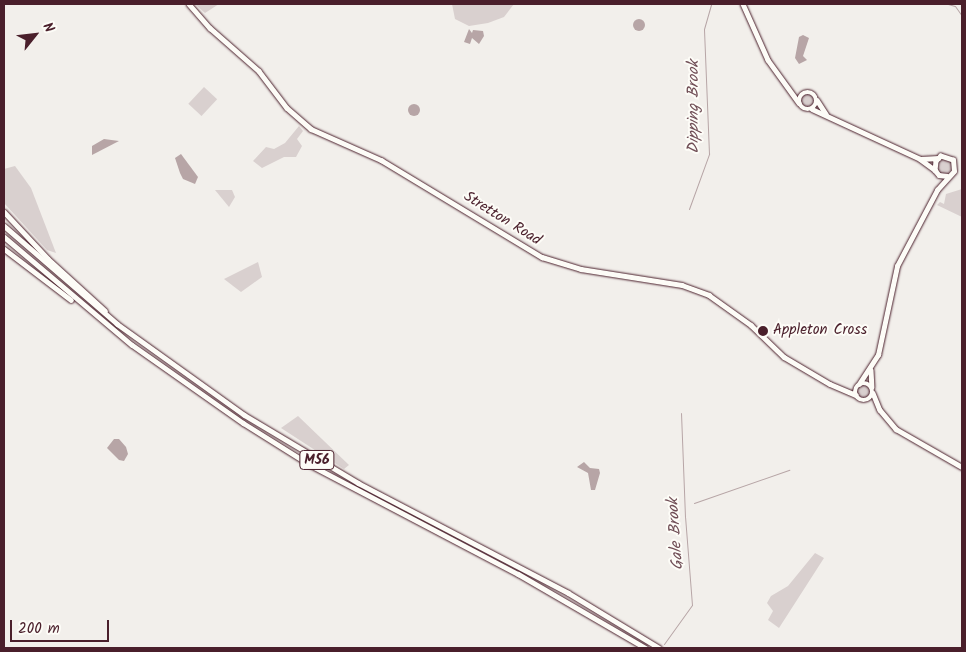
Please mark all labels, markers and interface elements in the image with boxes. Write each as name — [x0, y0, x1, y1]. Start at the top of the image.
north arrow — [10, 10, 60, 60]
text: N — [36, 19, 60, 37]
water label: Dipping Brook — [684, 60, 704, 154]
street label: Stretton Road — [460, 188, 544, 250]
place label: Appleton Cross — [773, 322, 867, 340]
marker: Appleton Cross — [757, 325, 769, 337]
road number: M56 — [298, 448, 336, 472]
water label: Gale Brook — [664, 497, 688, 571]
scale bar — [12, 610, 111, 642]
text: 200 m — [18, 617, 60, 641]

